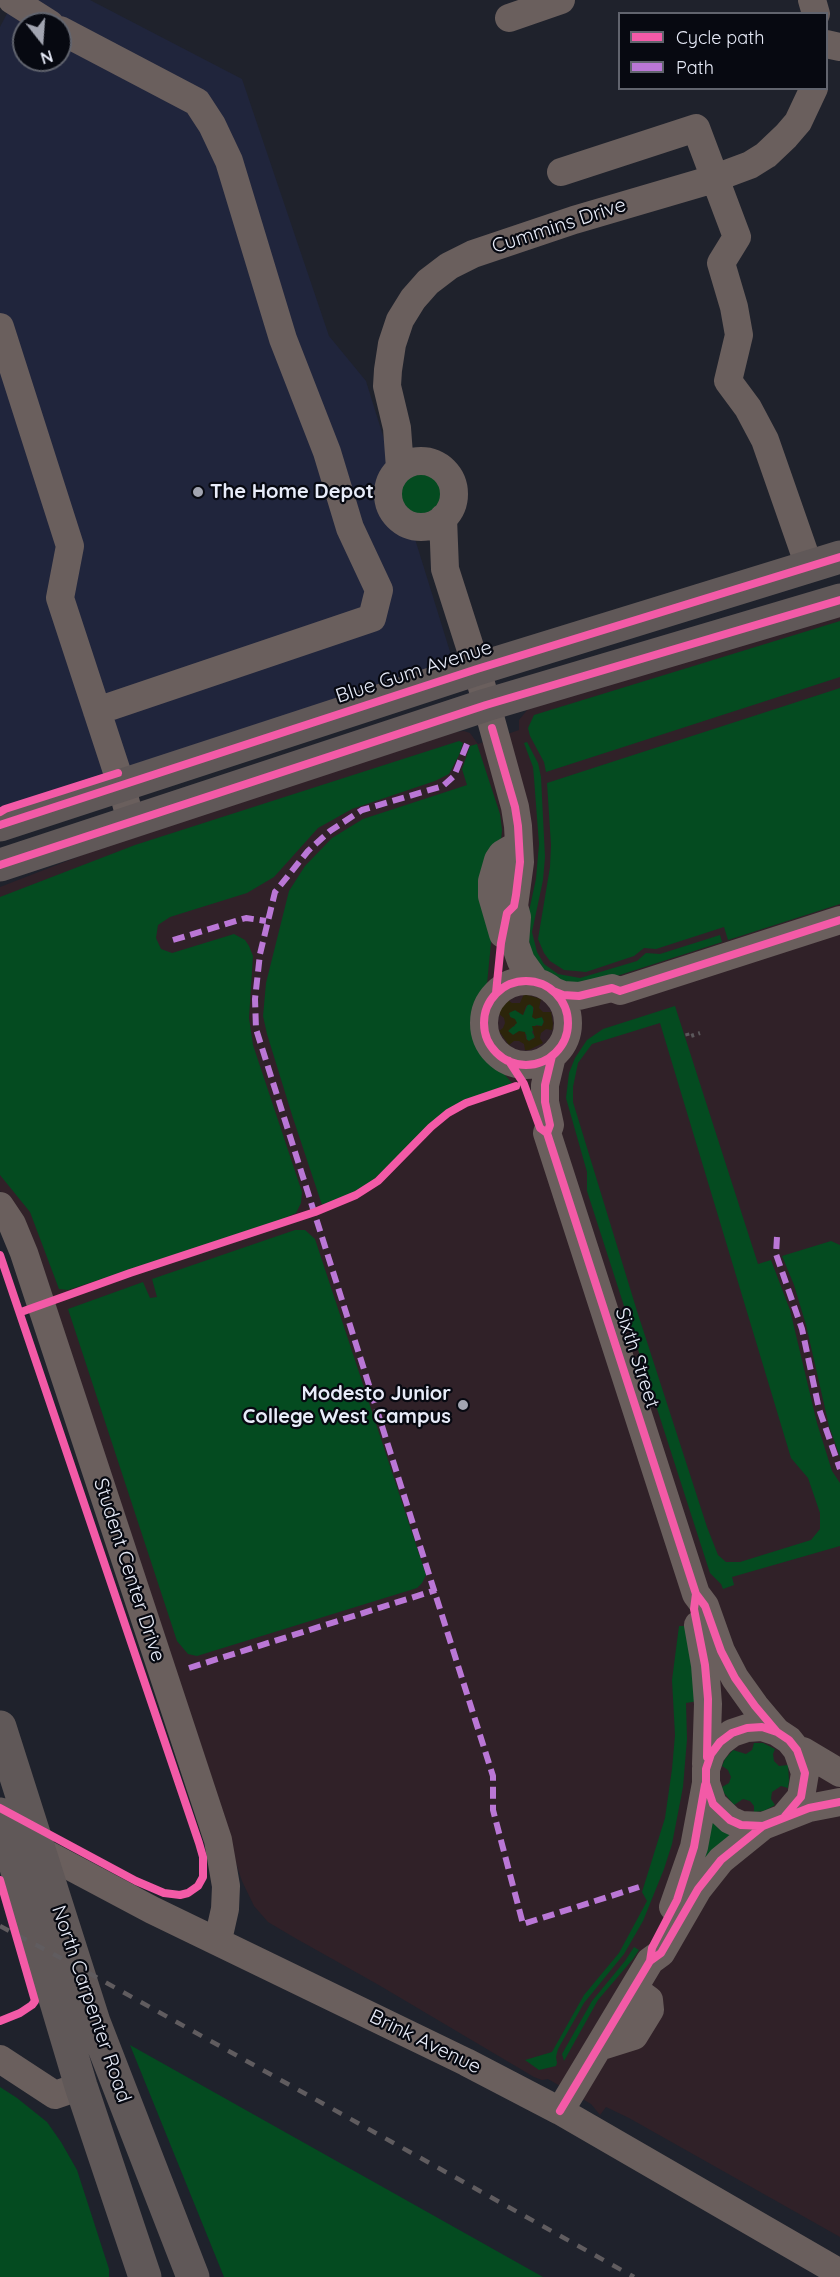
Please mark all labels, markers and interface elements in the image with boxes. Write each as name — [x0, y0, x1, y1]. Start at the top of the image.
north arrow — [12, 12, 72, 72]
legend — [618, 12, 828, 90]
text: Cycle path — [676, 26, 764, 49]
text: N — [38, 46, 55, 69]
text: Path — [676, 56, 714, 79]
street label: Cummins Drive — [489, 193, 629, 259]
place label: The Home Depot — [210, 480, 374, 504]
marker: The Home Depot — [191, 485, 205, 499]
street label: Blue Gum Avenue — [333, 635, 495, 709]
street label: Sixth Street — [609, 1305, 665, 1411]
place label: Modesto Junior College West Campus — [243, 1382, 451, 1429]
marker: Modesto Junior College West Campus — [456, 1398, 470, 1412]
street label: Student Center Drive — [88, 1475, 170, 1665]
street label: North Carpenter Road — [46, 1902, 136, 2106]
street label: Brink Avenue — [365, 2005, 485, 2079]

